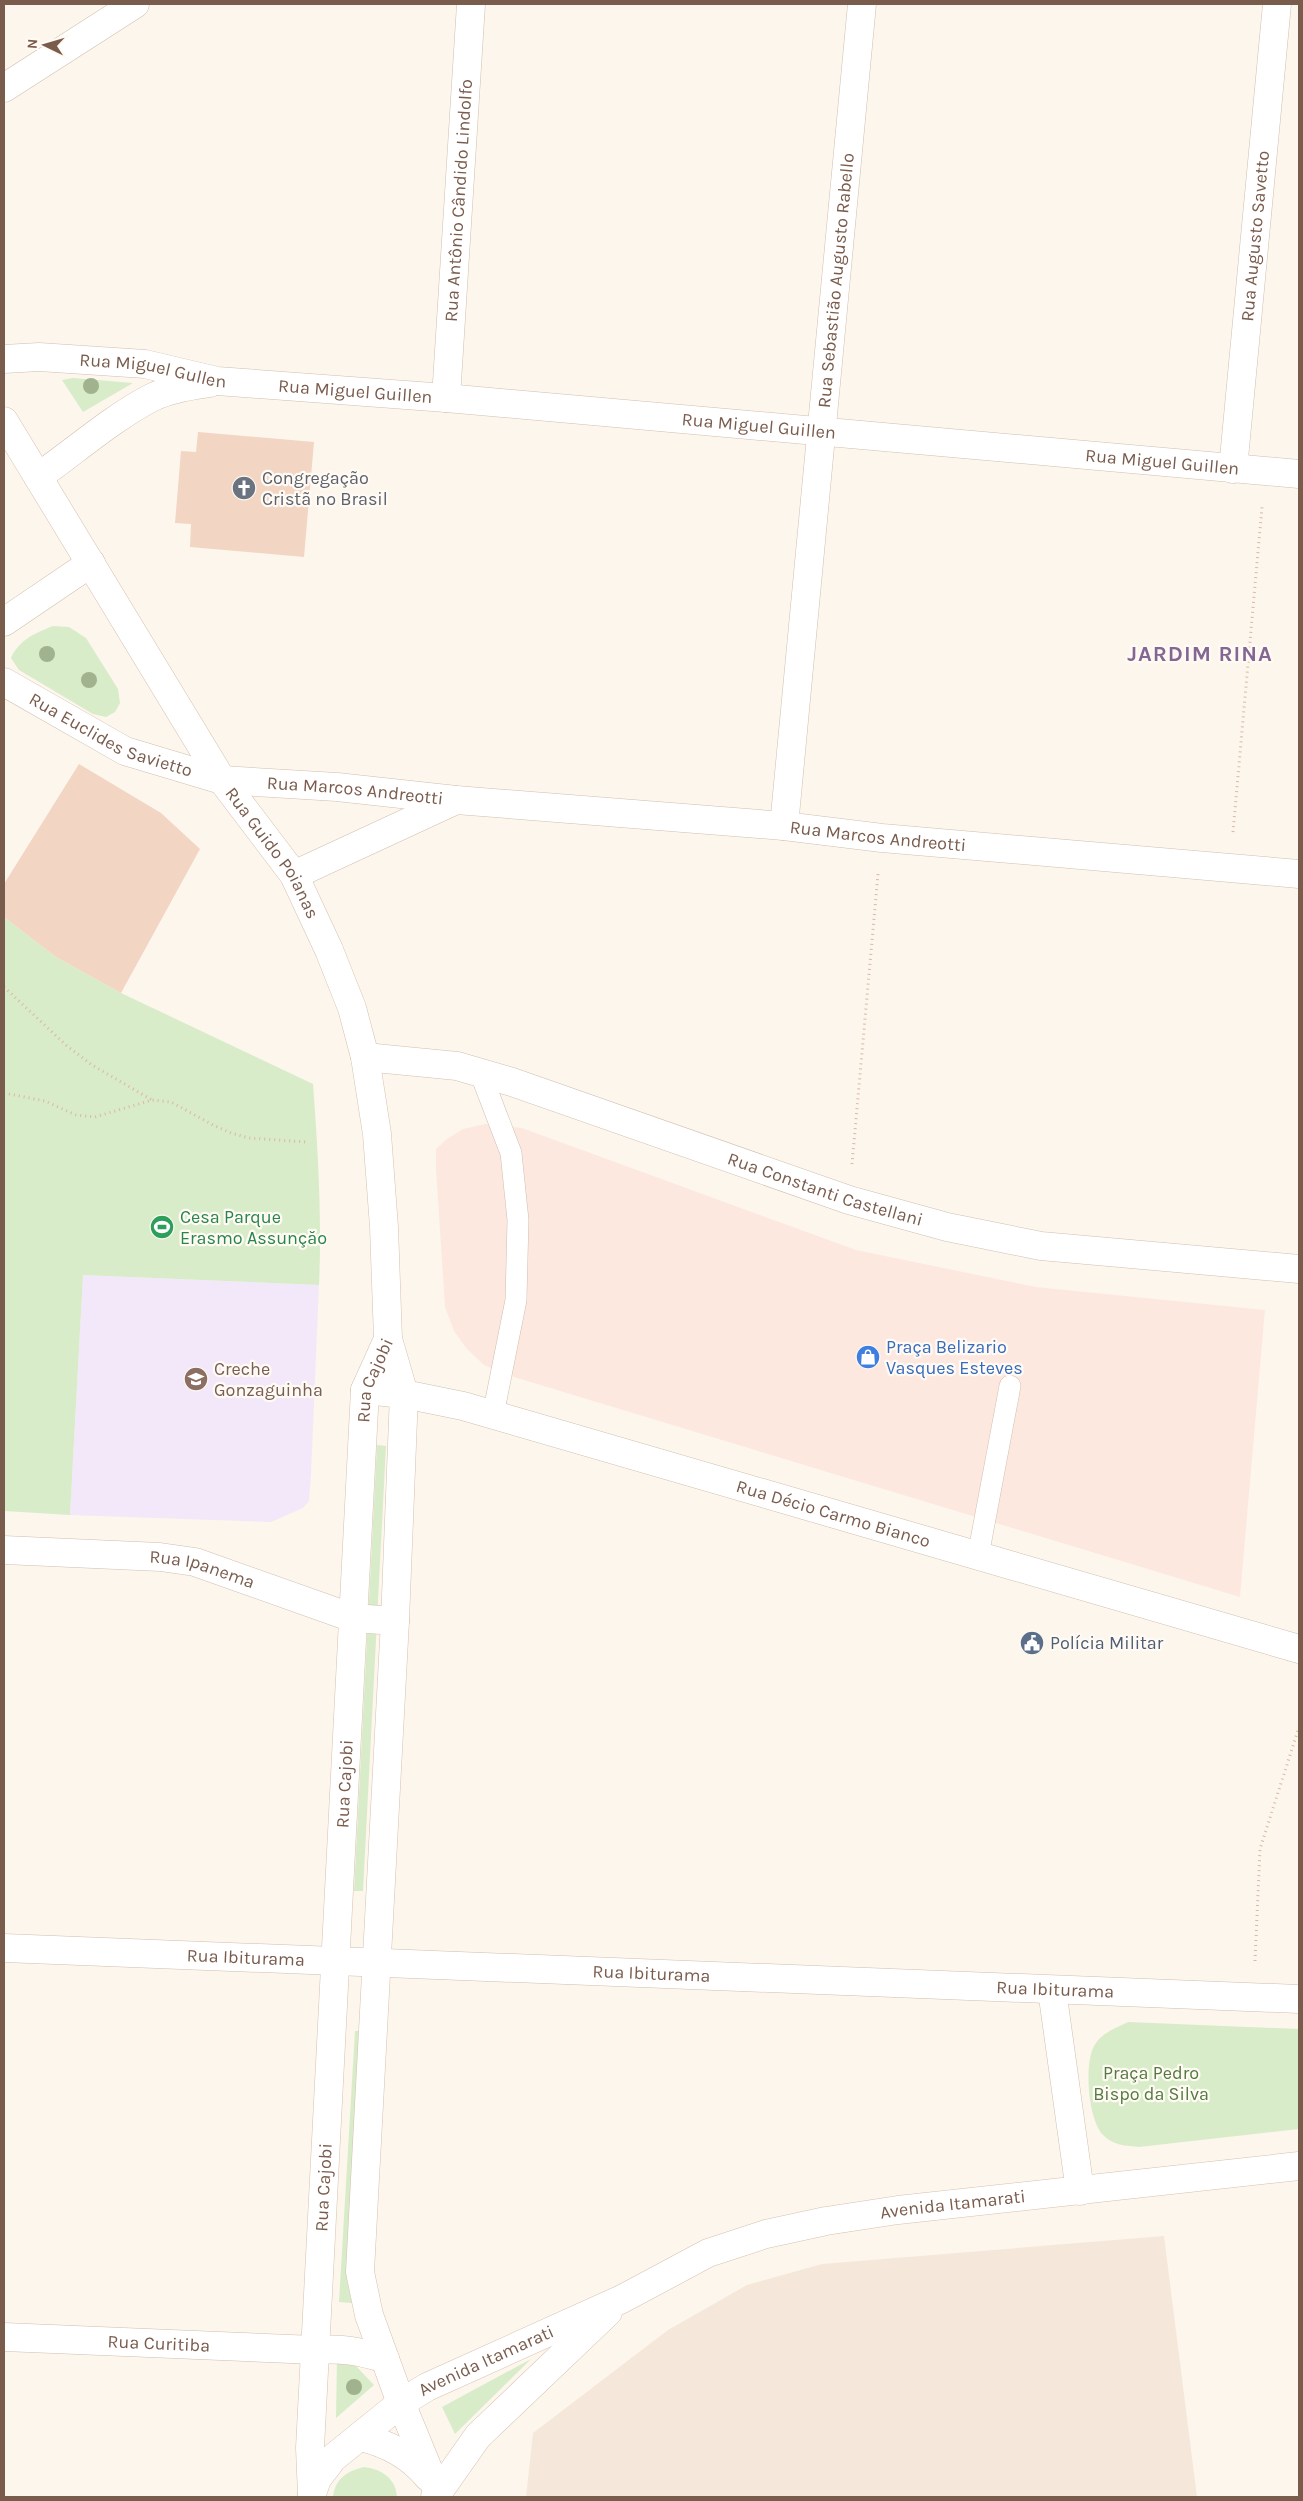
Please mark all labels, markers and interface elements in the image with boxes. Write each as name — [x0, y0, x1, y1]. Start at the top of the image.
north arrow — [20, 20, 70, 70]
text: N — [24, 38, 41, 50]
street label: Rua Antônio Cândido Lindolfo — [440, 78, 477, 322]
street label: Rua Augusto Savetto — [1236, 150, 1274, 322]
street label: Rua Sebastião Augusto Rabello — [813, 152, 859, 409]
street label: Rua Miguel Gullen — [79, 349, 227, 393]
street label: Rua Miguel Guillen — [277, 375, 433, 408]
street label: Rua Miguel Guillen — [681, 408, 837, 444]
street label: Rua Miguel Guillen — [1084, 444, 1240, 480]
place label: Congregação Cristã no Brasil — [262, 467, 388, 510]
church icon: Congregação Cristã no Brasil — [231, 475, 257, 501]
district label: JARDIM RINA — [1127, 641, 1273, 667]
street label: Rua Euclides Savietto — [25, 688, 195, 782]
street label: Rua Marcos Andreotti — [266, 772, 444, 810]
street label: Rua Guido Poianas — [220, 783, 324, 922]
street label: Rua Marcos Andreotti — [789, 816, 967, 856]
street label: Rua Constanti Castellani — [725, 1147, 925, 1231]
place label: Cesa Parque Erasmo Assunçăo — [180, 1206, 327, 1249]
sports icon: Cesa Parque Erasmo Assunçăo — [149, 1214, 175, 1240]
street label: Rua Cajobi — [352, 1335, 398, 1423]
place label: Praça Belizario Vasques Esteves — [886, 1336, 1023, 1379]
shop icon: Praça Belizario Vasques Esteves — [855, 1344, 881, 1370]
place label: Creche Gonzaguinha — [214, 1358, 323, 1401]
school or university icon: Creche Gonzaguinha — [183, 1366, 209, 1392]
street label: Rua Décio Carmo Bianco — [734, 1475, 933, 1552]
street label: Rua Ipanema — [149, 1546, 258, 1593]
public building icon: Polícia Militar — [1019, 1630, 1045, 1656]
place label: Polícia Militar — [1050, 1632, 1164, 1654]
street label: Rua Cajobi — [331, 1739, 358, 1829]
street label: Rua Ibiturama — [186, 1944, 305, 1971]
street label: Rua Ibiturama — [592, 1960, 711, 1987]
street label: Rua Ibiturama — [996, 1976, 1115, 2003]
park label: Praça Pedro Bispo da Silva — [1093, 2062, 1209, 2105]
street label: Rua Cajobi — [310, 2143, 337, 2232]
street label: Avenida Itamarati — [878, 2185, 1027, 2224]
street label: Avenida Itamarati — [414, 2320, 557, 2401]
street label: Rua Curitiba — [107, 2330, 211, 2357]

